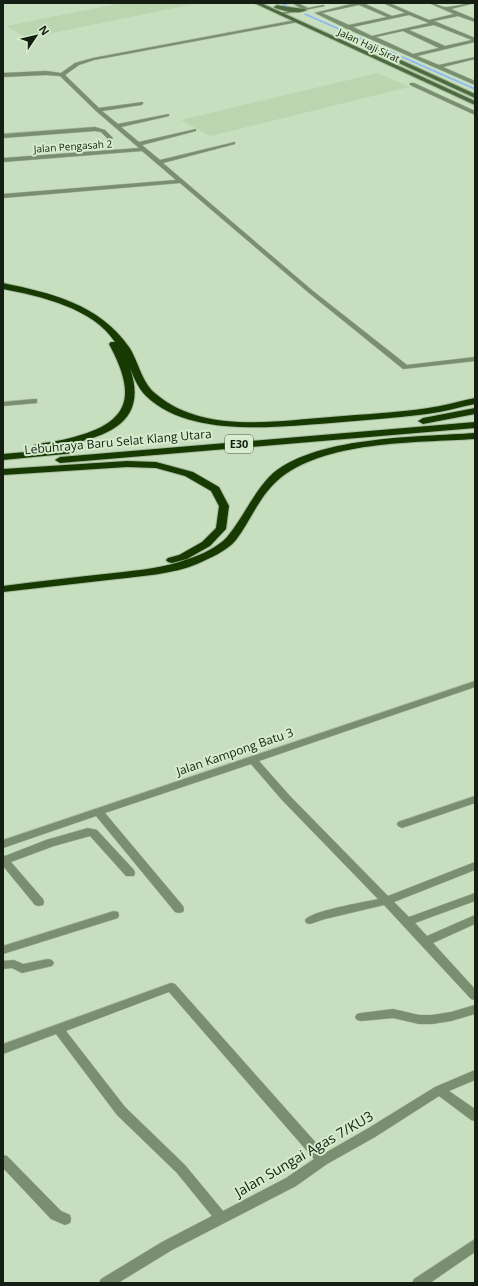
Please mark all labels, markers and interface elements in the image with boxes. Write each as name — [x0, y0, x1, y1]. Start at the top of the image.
north arrow — [16, 16, 56, 56]
text: N — [36, 22, 53, 38]
street label: Jalan Haji Sirat — [335, 24, 403, 66]
street label: Jalan Pengasah 2 — [32, 136, 113, 156]
street label: Lebuhraya Baru Selat Klang Utara — [24, 425, 212, 458]
road number: E30 — [225, 435, 253, 453]
street label: Jalan Kampong Batu 3 — [173, 723, 296, 780]
street label: Jalan Sungai Agas 7/KU3 — [229, 1106, 376, 1202]

